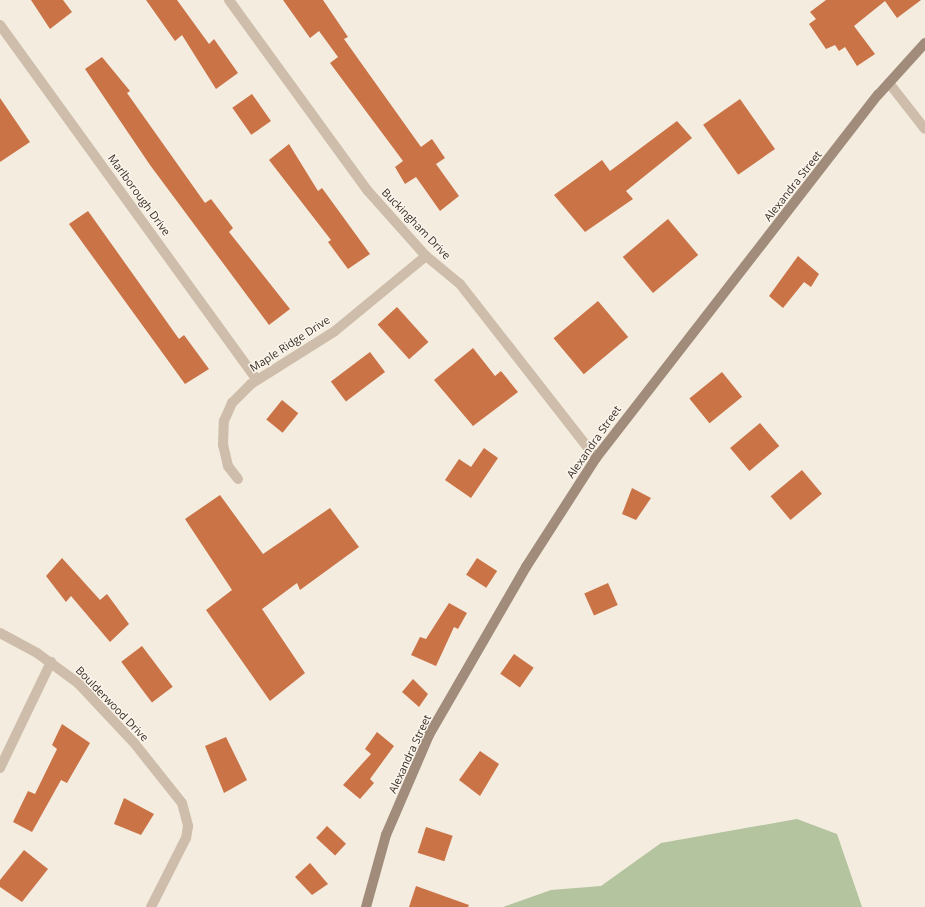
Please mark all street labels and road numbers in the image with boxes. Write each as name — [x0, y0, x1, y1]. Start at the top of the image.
street label: Alexandra Street — [761, 148, 825, 224]
street label: Marlborough Drive — [105, 152, 173, 238]
street label: Buckingham Drive — [379, 186, 453, 262]
street label: Maple Ridge Drive — [248, 313, 332, 375]
street label: Alexandra Street — [564, 403, 624, 481]
street label: Boulderwood Drive — [73, 664, 151, 744]
street label: Alexandra Street — [386, 712, 434, 796]

